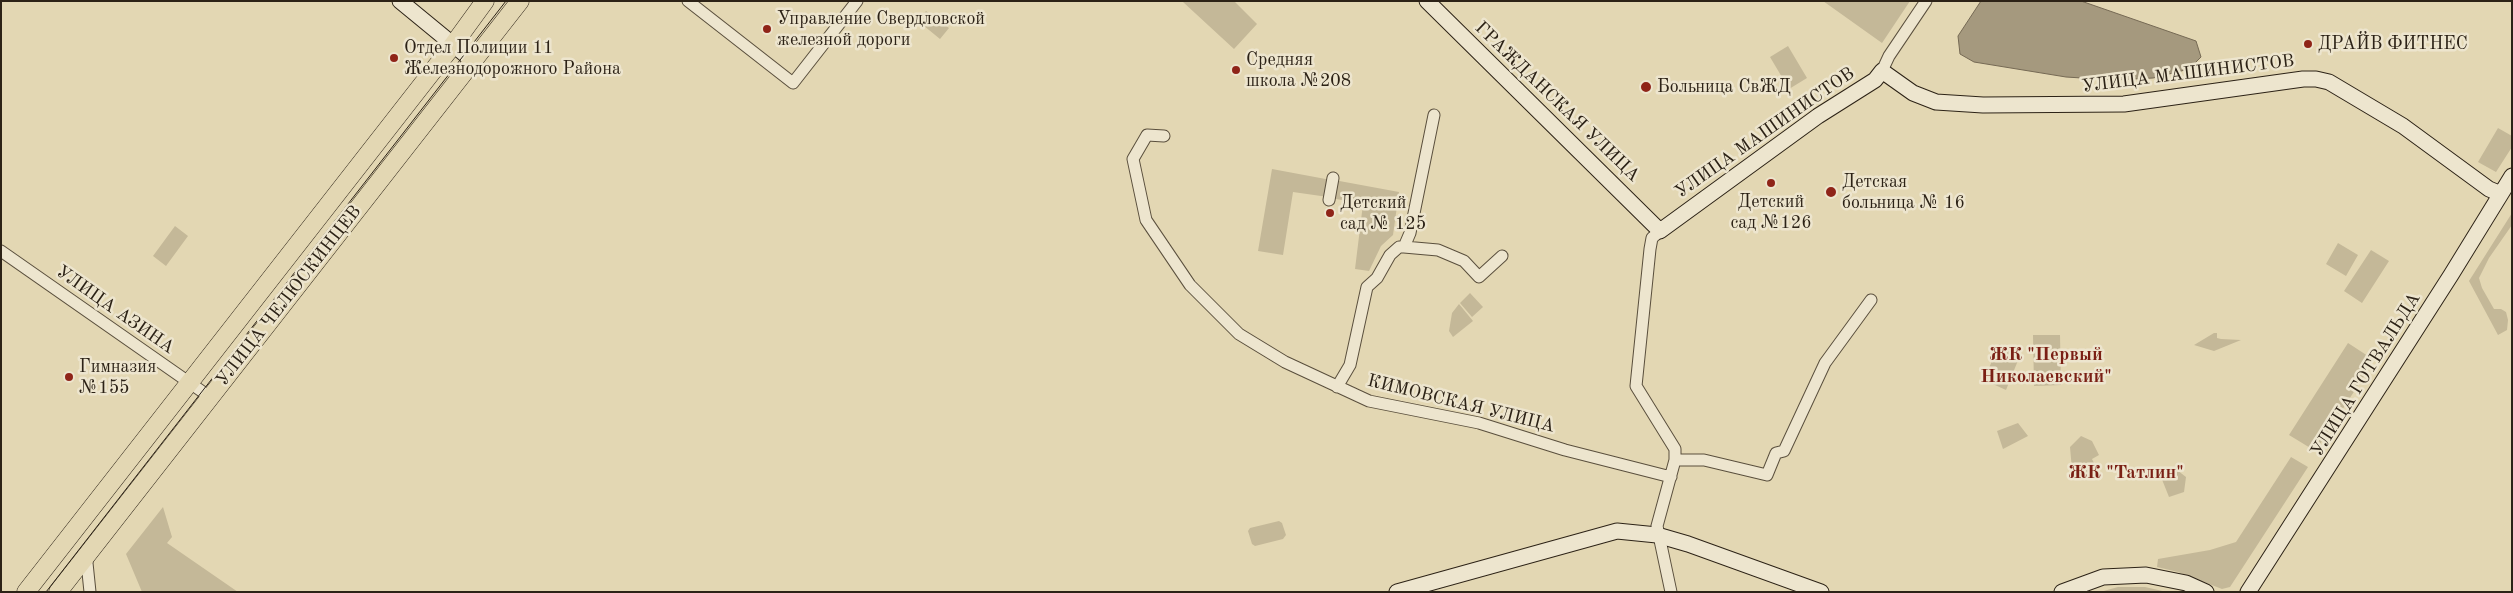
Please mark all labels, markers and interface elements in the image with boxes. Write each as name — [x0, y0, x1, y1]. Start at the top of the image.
place label: Управление Свердловской железной дороги — [777, 8, 985, 50]
street label: ГРАЖДАНСКАЯ УЛИЦА — [1470, 17, 1644, 187]
marker: Управление Свердловской железной дороги — [761, 23, 773, 35]
place label: ДРАЙВ ФИТНЕС — [2318, 33, 2468, 55]
place label: Отдел Полиции 11 Железнодорожного Района — [404, 37, 621, 80]
marker: ДРАЙВ ФИТНЕС — [2302, 38, 2314, 50]
place label: Средняя школа №208 — [1246, 49, 1351, 92]
street label: УЛИЦА МАШИНИСТОВ — [2081, 50, 2295, 98]
marker: Отдел Полиции 11 Железнодорожного Района — [388, 52, 400, 64]
street label: УЛИЦА МАШИНИСТОВ — [1671, 63, 1859, 203]
marker: Средняя школа №208 — [1230, 64, 1242, 76]
place label: Больница СвЖД — [1657, 76, 1791, 98]
marker: Больница СвЖД — [1639, 80, 1653, 94]
place label: Детская больница № 16 — [1842, 171, 1965, 213]
marker: Детский сад №126 — [1765, 177, 1777, 189]
marker: Детская больница № 16 — [1824, 185, 1838, 199]
place label: Детский сад №126 — [1730, 191, 1812, 233]
place label: Детский сад № 125 — [1340, 192, 1426, 234]
street label: УЛИЦА ЧЕЛЮСКИНЦЕВ — [212, 201, 366, 391]
marker: Детский сад № 125 — [1324, 207, 1336, 219]
street label: УЛИЦА АЗИНА — [52, 261, 178, 359]
street label: УЛИЦА ГОТВАЛЬДА — [2307, 289, 2425, 461]
district label: ЖК "Первый Николаевский" — [1980, 344, 2112, 388]
place label: Гимназия №155 — [79, 356, 156, 398]
street label: КИМОВСКАЯ УЛИЦА — [1365, 370, 1557, 438]
marker: Гимназия №155 — [63, 371, 75, 383]
district label: ЖК "Татлин" — [2068, 462, 2184, 484]

